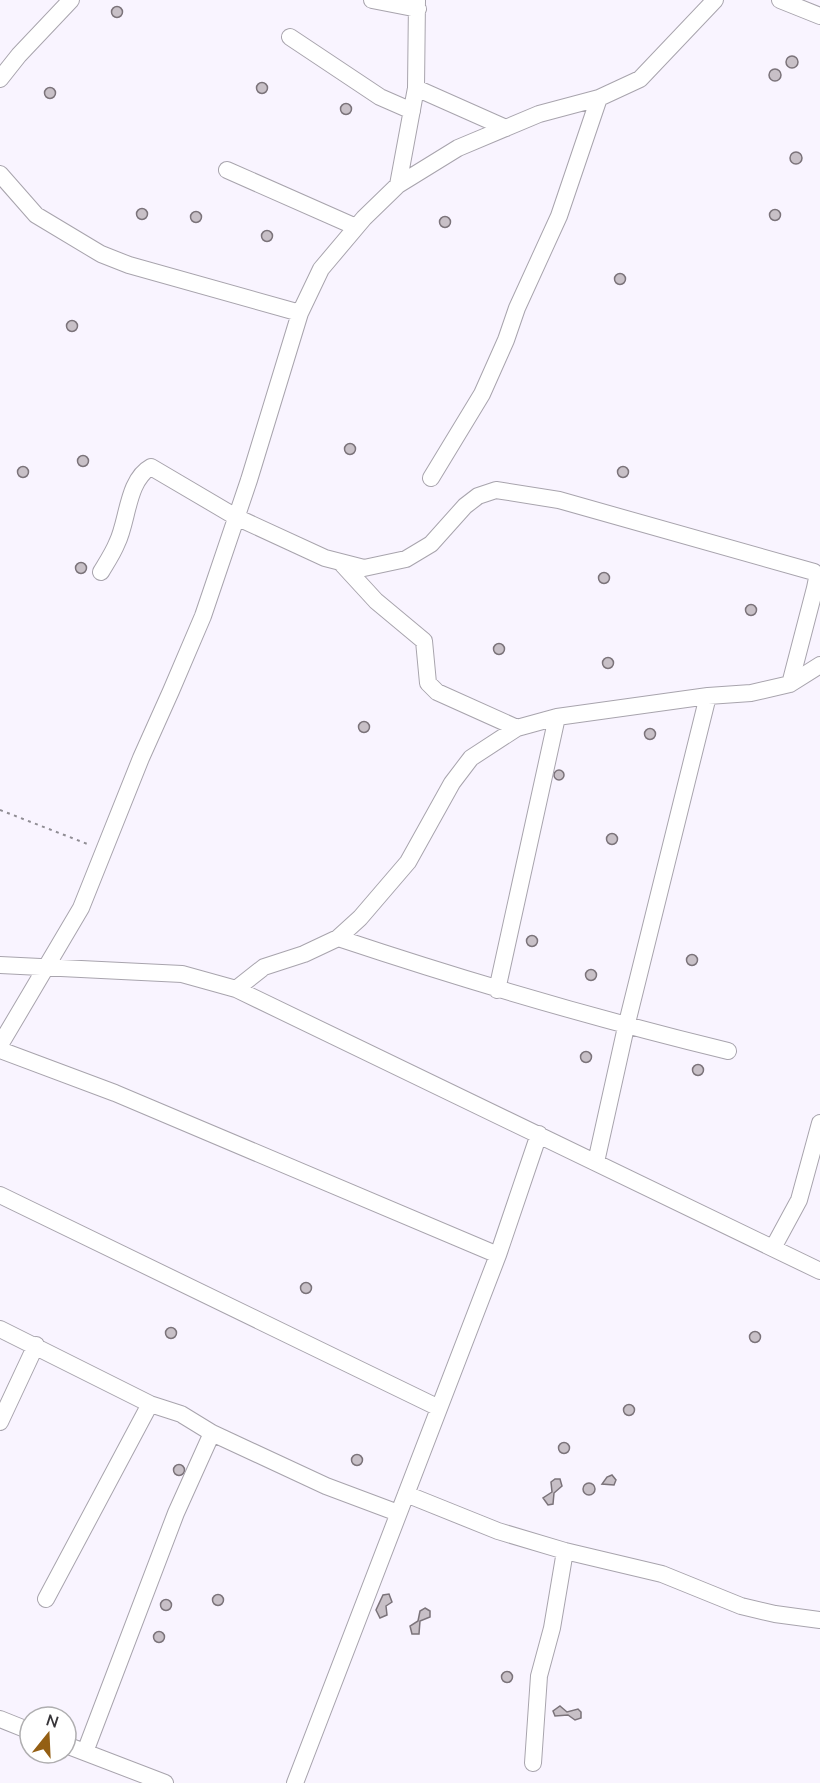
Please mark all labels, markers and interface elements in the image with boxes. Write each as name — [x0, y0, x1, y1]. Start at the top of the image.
north arrow — [18, 1705, 78, 1765]
text: N — [43, 1709, 61, 1734]

